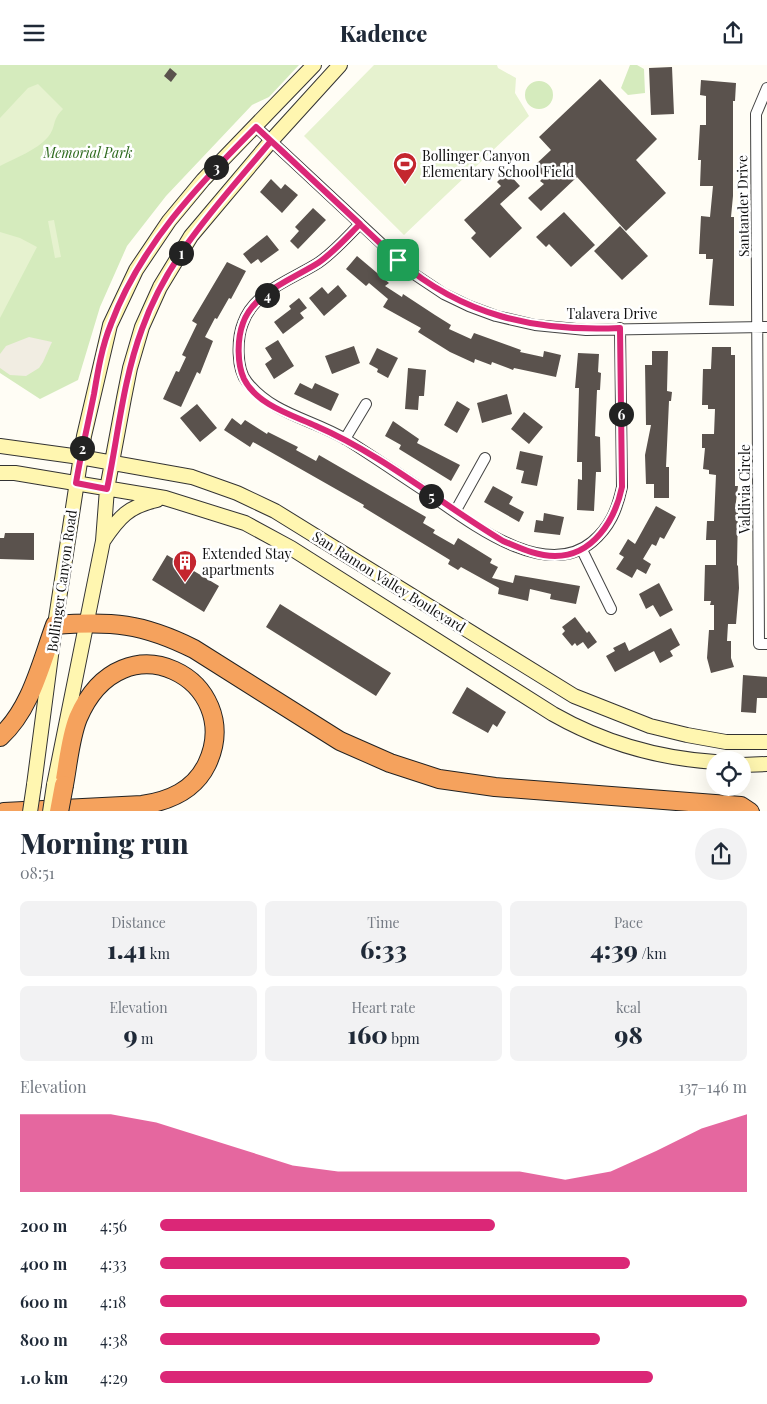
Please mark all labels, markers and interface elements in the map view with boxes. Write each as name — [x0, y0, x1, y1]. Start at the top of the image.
text: Kadence — [340, 18, 427, 48]
icon: menu — [20, 19, 48, 47]
icon: share — [719, 19, 747, 47]
park label: Memorial Park — [43, 143, 132, 162]
place label: Bollinger Canyon Elementary School Field — [422, 146, 574, 181]
sports icon: Bollinger Canyon Elementary School Field — [392, 151, 418, 185]
pin: 3 — [204, 155, 228, 179]
street label: Santander Drive — [732, 155, 753, 257]
text: 3 — [213, 158, 220, 177]
pin — [377, 239, 419, 281]
pin: 1 — [168, 241, 194, 265]
text: 1 — [179, 244, 184, 263]
icon: arrive — [384, 246, 412, 274]
pin: 4 — [254, 283, 280, 307]
text: 4 — [264, 286, 271, 305]
street label: Talavera Drive — [567, 304, 657, 323]
pin: 6 — [608, 401, 634, 427]
text: 6 — [618, 405, 625, 424]
pin: 2 — [70, 435, 94, 461]
text: 2 — [79, 439, 86, 458]
street label: Valdivia Circle — [735, 444, 754, 535]
pin: 5 — [418, 483, 444, 509]
text: 5 — [428, 487, 435, 506]
street label: Bollinger Canyon Road — [42, 509, 81, 653]
street label: San Ramon Valley Boulevard — [309, 527, 469, 637]
place label: Extended Stay apartments — [202, 544, 292, 579]
building icon: Extended Stay apartments — [172, 549, 198, 583]
map controls — [706, 751, 751, 796]
button: locate — [706, 751, 751, 796]
text: Morning run — [20, 824, 189, 861]
button: share — [695, 828, 747, 880]
text: 08:51 — [20, 862, 55, 883]
text: Distance — [111, 913, 166, 932]
text: Time — [367, 913, 400, 932]
text: Pace — [614, 913, 643, 932]
text: 1.41 — [107, 932, 147, 965]
text: 6:33 — [360, 932, 407, 965]
text: 4:39 — [590, 932, 638, 965]
text: km — [147, 944, 170, 963]
text: /km — [638, 944, 667, 963]
text: Elevation — [109, 998, 168, 1017]
text: Heart rate — [351, 998, 416, 1017]
text: kcal — [616, 998, 641, 1017]
text: 9 — [123, 1017, 138, 1050]
text: 160 — [347, 1017, 388, 1050]
text: 98 — [614, 1017, 643, 1050]
text: m — [138, 1029, 154, 1048]
text: bpm — [388, 1029, 420, 1048]
text: Elevation — [20, 1076, 87, 1097]
text: 137–146 m — [678, 1076, 747, 1097]
text: 200 m — [20, 1215, 67, 1236]
text: 4:56 — [100, 1215, 127, 1236]
text: 400 m — [20, 1253, 67, 1274]
text: 4:33 — [100, 1253, 127, 1274]
text: 600 m — [20, 1291, 68, 1312]
text: 4:18 — [100, 1291, 126, 1312]
text: 800 m — [20, 1329, 68, 1350]
text: 4:38 — [100, 1329, 128, 1350]
text: 1.0 km — [20, 1367, 68, 1388]
text: 4:29 — [100, 1367, 128, 1388]

